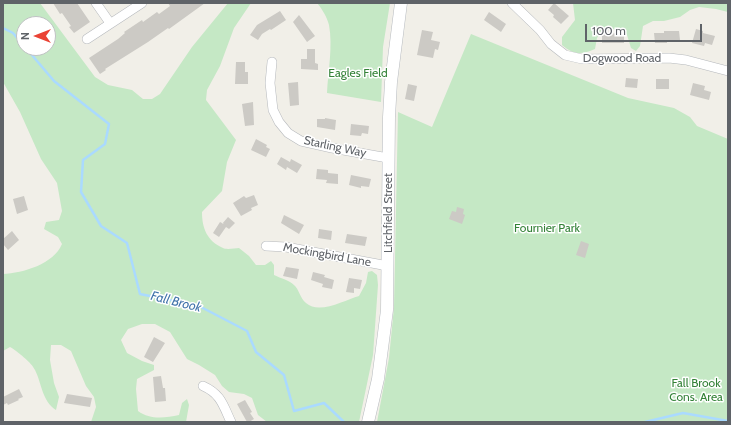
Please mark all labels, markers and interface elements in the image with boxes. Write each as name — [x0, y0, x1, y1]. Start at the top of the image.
north arrow — [16, 16, 56, 56]
scale bar — [587, 16, 704, 42]
text: 100 m — [592, 23, 626, 38]
text: N — [18, 32, 32, 40]
street label: Dogwood Road — [583, 51, 661, 65]
park label: Eagles Field — [328, 66, 388, 80]
street label: Starling Way — [302, 133, 368, 161]
street label: Litchfield Street — [381, 173, 395, 253]
park label: Fournier Park — [514, 221, 580, 235]
street label: Mockingbird Lane — [282, 240, 372, 270]
water label: Fall Brook — [149, 288, 203, 316]
park label: Fall Brook Cons. Area — [669, 376, 723, 404]

